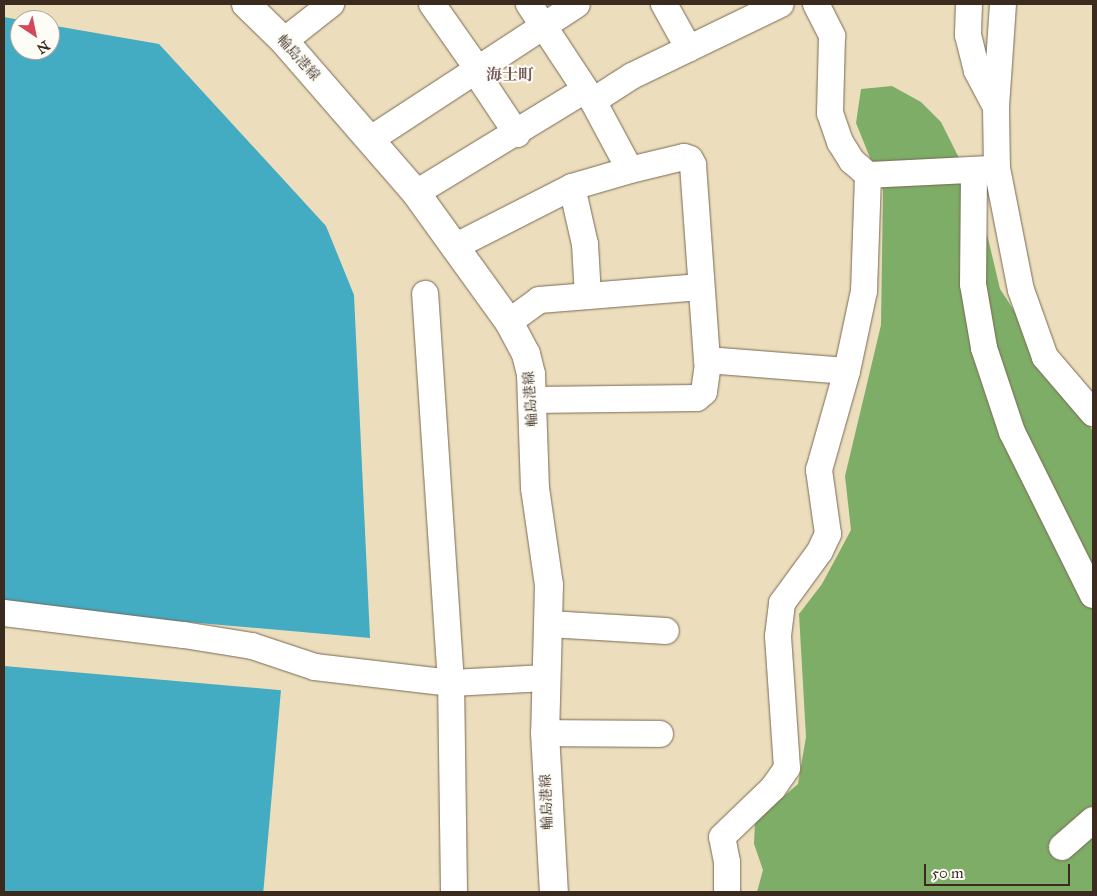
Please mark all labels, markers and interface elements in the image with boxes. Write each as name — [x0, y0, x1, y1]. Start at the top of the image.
north arrow — [10, 10, 60, 60]
street label: 輪島港線 — [273, 32, 323, 84]
text: N — [33, 37, 53, 57]
district label: 海士町 — [486, 65, 534, 85]
street label: 輪島港線 — [521, 370, 541, 428]
street label: 輪島港線 — [538, 774, 556, 830]
scale bar — [927, 854, 1073, 886]
text: 50 m — [932, 864, 964, 882]

